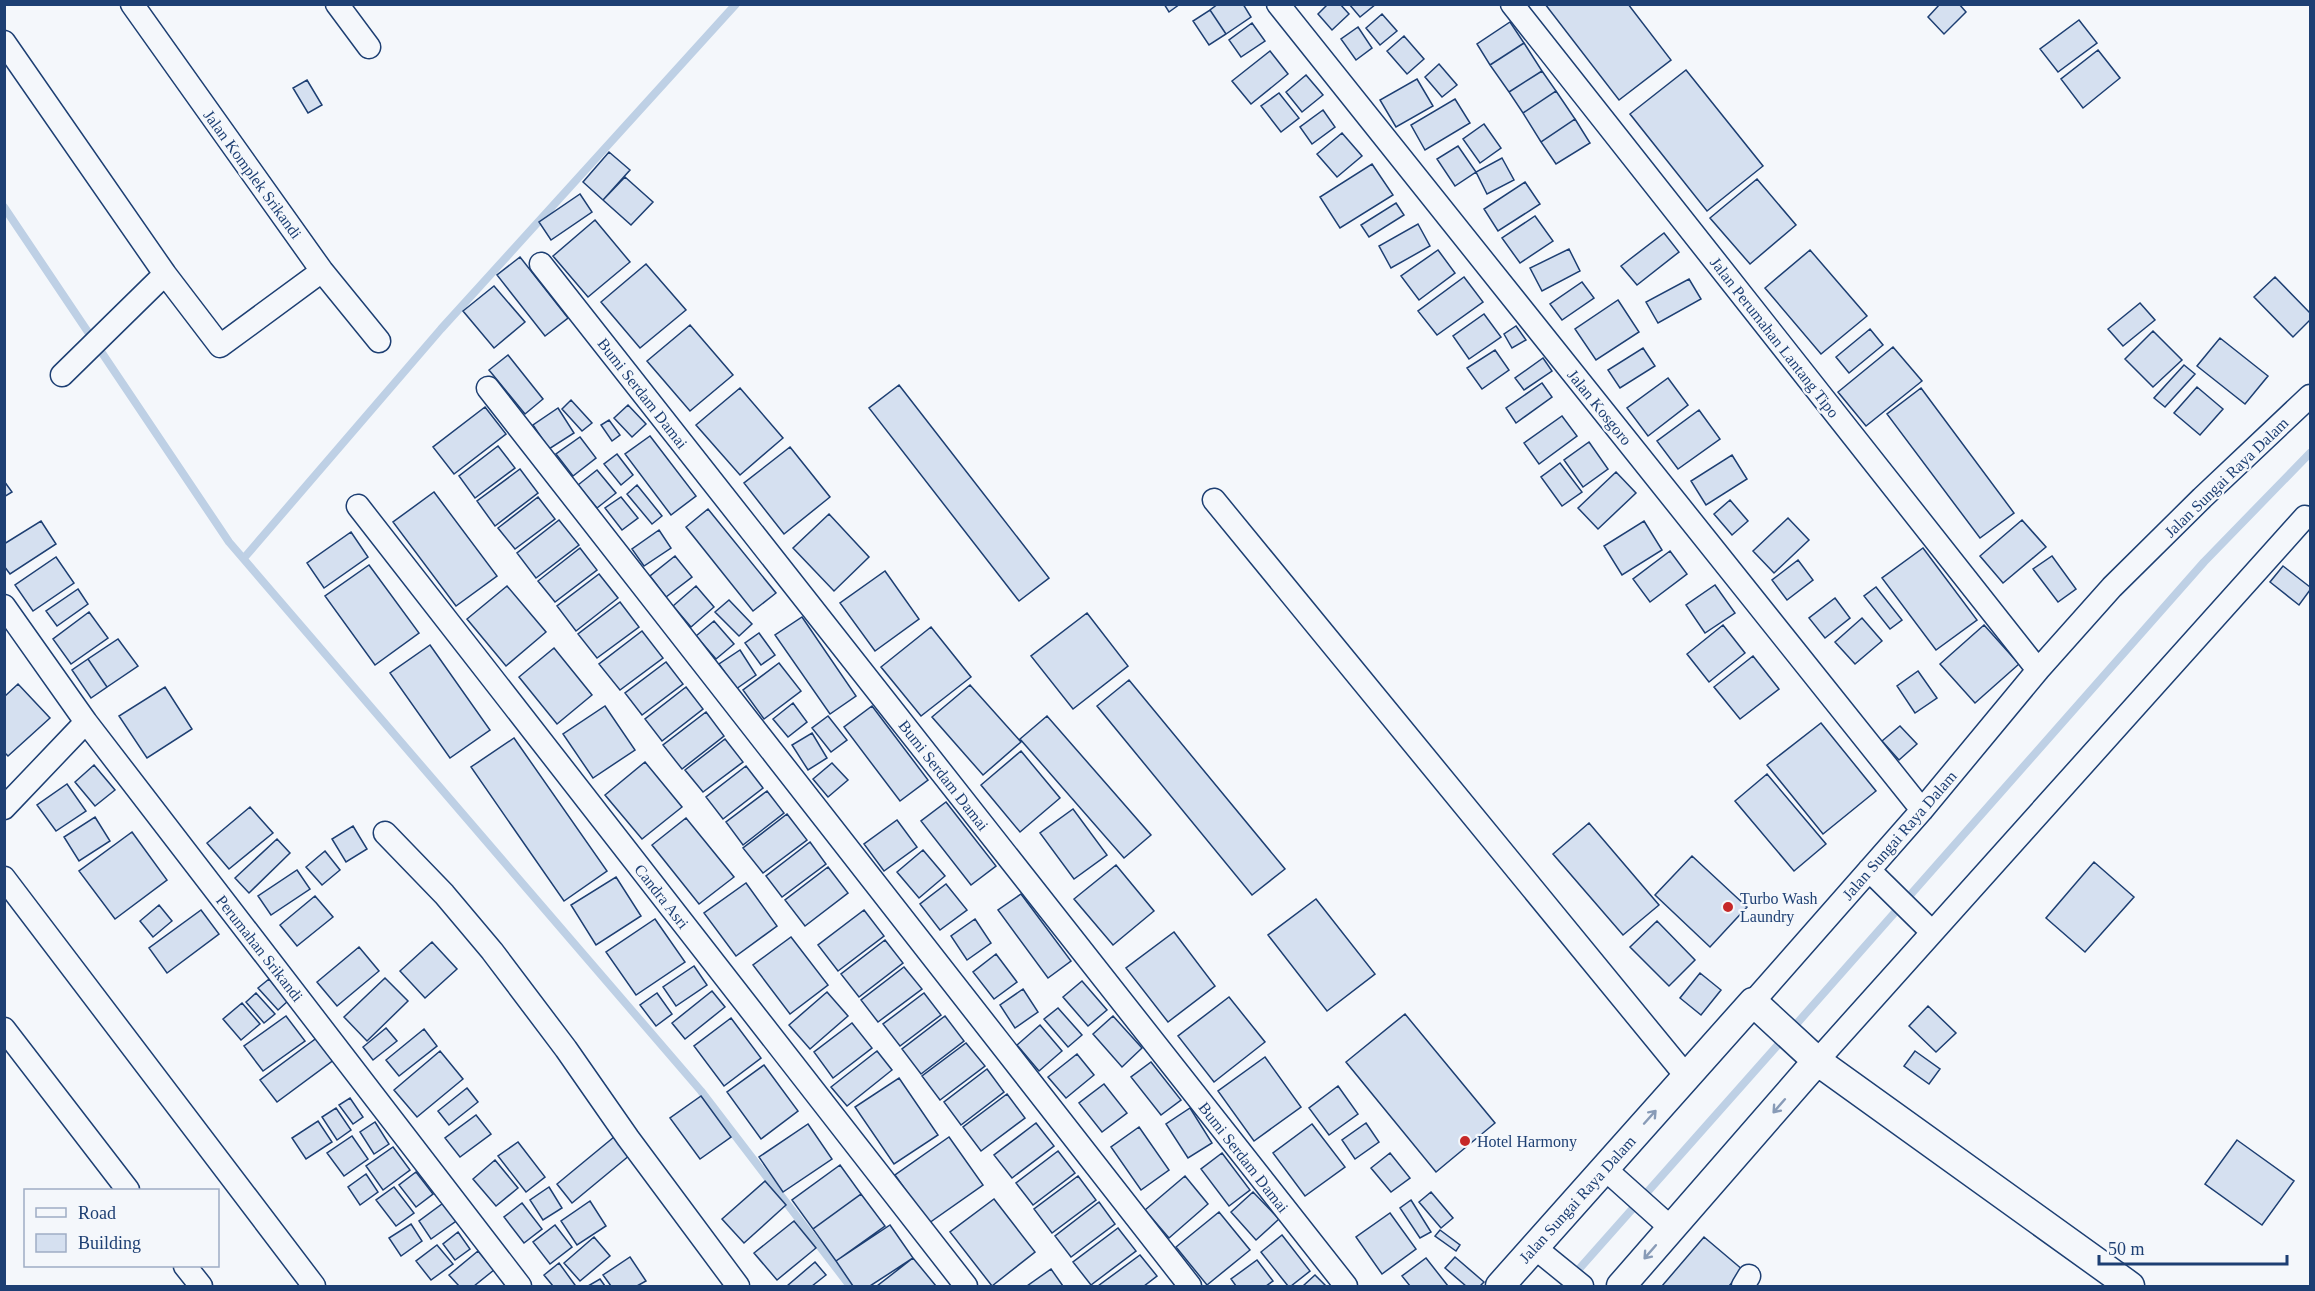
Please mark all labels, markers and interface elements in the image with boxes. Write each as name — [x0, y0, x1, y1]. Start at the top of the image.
street label: Jalan Komplek Srikandi — [199, 107, 305, 243]
street label: Jalan Perumahan Lantang Tipo — [1706, 254, 1842, 421]
street label: Bumi Serdam Damai — [594, 335, 691, 452]
street label: Jalan Kosgoro — [1563, 366, 1635, 449]
street label: Jalan Sungai Raya Dalam — [2161, 414, 2293, 541]
street label: Bumi Serdam Damai — [895, 717, 992, 834]
street label: Jalan Sungai Raya Dalam — [1839, 767, 1961, 904]
street label: Candra Asri — [631, 861, 692, 932]
place label: Turbo Wash Laundry — [1740, 890, 1817, 926]
street label: Perumahan Srikandi — [213, 892, 307, 1005]
marker: Turbo Wash Laundry — [1721, 900, 1735, 914]
one-way arrow — [1772, 1097, 1786, 1113]
street label: Bumi Serdam Damai — [1195, 1099, 1292, 1216]
one-way arrow — [1643, 1110, 1657, 1125]
street label: Jalan Sungai Raya Dalam — [1516, 1132, 1640, 1267]
place label: Hotel Harmony — [1477, 1133, 1577, 1151]
marker: Hotel Harmony — [1458, 1134, 1472, 1148]
legend — [24, 1189, 219, 1267]
text: Road — [78, 1203, 116, 1223]
scale bar — [2099, 1228, 2286, 1266]
text: Building — [78, 1233, 141, 1253]
text: 50 m — [2108, 1239, 2145, 1259]
one-way arrow — [1643, 1244, 1657, 1259]

